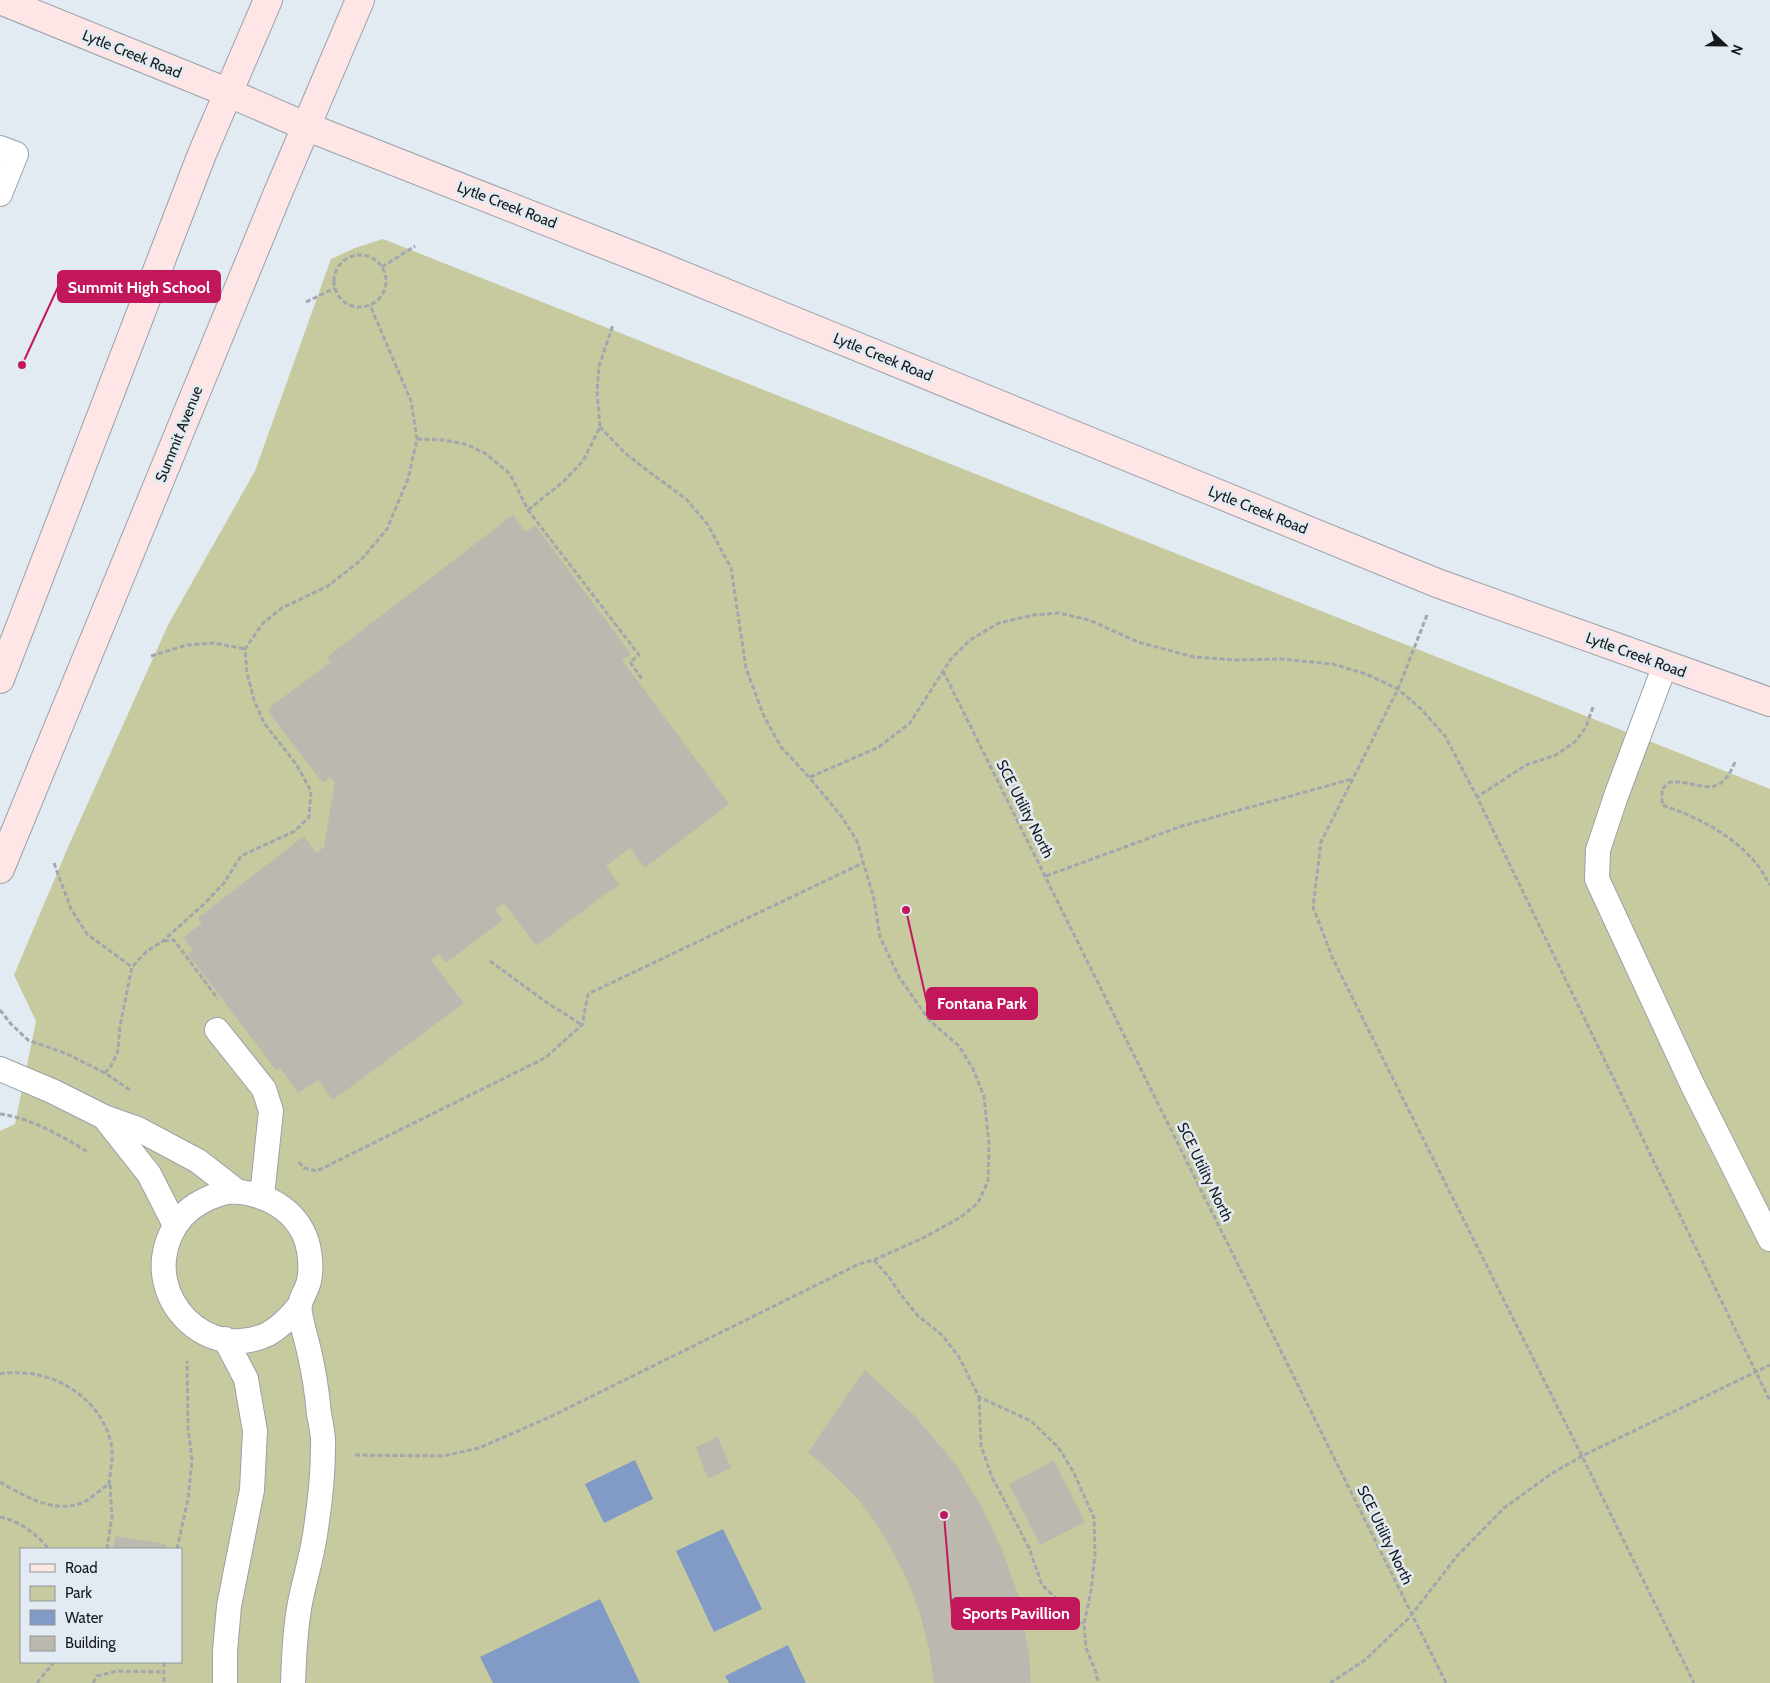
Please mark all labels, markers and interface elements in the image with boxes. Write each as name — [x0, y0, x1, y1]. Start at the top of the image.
north arrow — [1700, 20, 1750, 70]
street label: Lytle Creek Road — [80, 26, 184, 82]
text: N — [1727, 42, 1747, 58]
street label: Lytle Creek Road — [455, 178, 559, 232]
callout: Summit High School — [58, 271, 220, 302]
text: Summit High School — [68, 278, 210, 297]
street label: Lytle Creek Road — [831, 329, 935, 385]
street label: Summit Avenue — [152, 383, 207, 485]
street label: Lytle Creek Road — [1206, 482, 1310, 538]
street label: Lytle Creek Road — [1583, 629, 1689, 681]
street label: SCE Utility North — [992, 757, 1058, 861]
callout: Fontana Park — [927, 988, 1037, 1019]
text: Fontana Park — [937, 994, 1027, 1013]
street label: SCE Utility North — [1173, 1120, 1237, 1224]
street label: SCE Utility North — [1353, 1483, 1417, 1587]
legend — [20, 1548, 182, 1663]
text: Road — [65, 1559, 98, 1577]
text: Park — [65, 1584, 92, 1602]
callout: Sports Pavillion — [952, 1598, 1079, 1629]
text: Sports Pavillion — [962, 1604, 1070, 1623]
text: Water — [65, 1609, 103, 1627]
text: Building — [65, 1634, 116, 1652]

